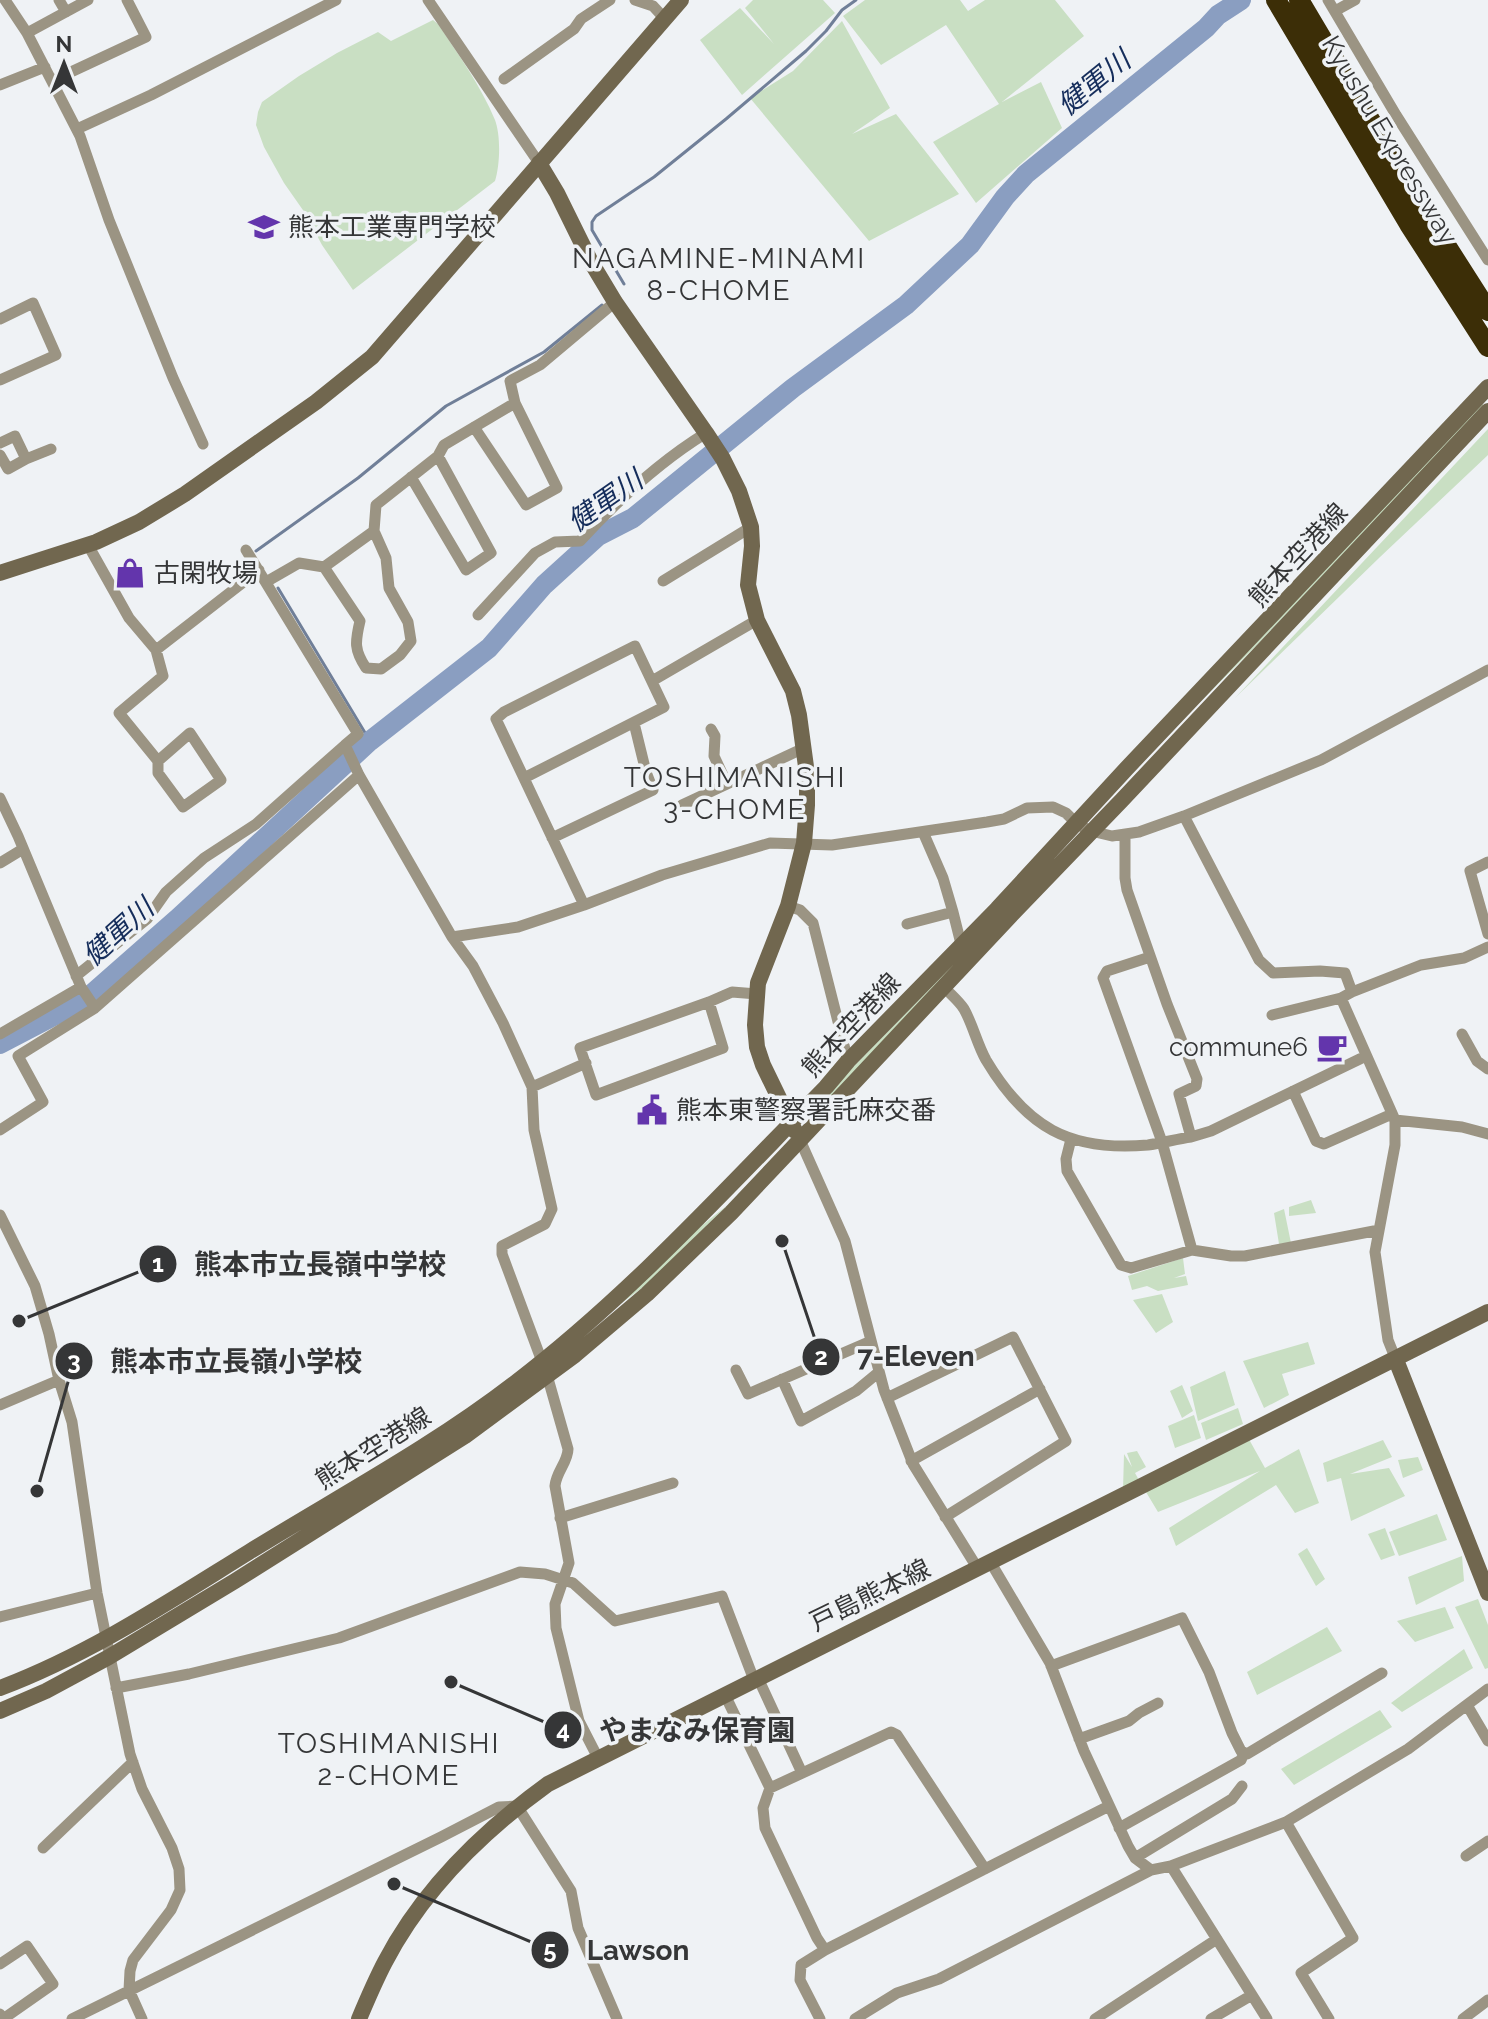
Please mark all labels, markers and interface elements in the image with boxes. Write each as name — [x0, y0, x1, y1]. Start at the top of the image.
north arrow — [24, 24, 104, 104]
street label: Kyushu Expressway — [1316, 30, 1464, 250]
text: N — [56, 31, 72, 57]
water label: 健軍川 — [1051, 42, 1139, 122]
school or university icon: 熊本工業専門学校 — [247, 210, 281, 244]
place label: 熊本工業専門学校 — [288, 212, 496, 242]
district label: NAGAMINE-MINAMI 8-CHOME — [572, 242, 866, 307]
water label: 健軍川 — [561, 462, 651, 539]
street label: 熊本空港線 — [1243, 497, 1353, 613]
shop icon: 古閑牧場 — [113, 556, 147, 590]
place label: 古閑牧場 — [154, 558, 258, 588]
district label: TOSHIMANISHI 3-CHOME — [624, 761, 846, 826]
water label: 健軍川 — [76, 890, 162, 972]
street label: 熊本空港線 — [796, 967, 906, 1083]
cafe icon: commune6 — [1315, 1030, 1349, 1064]
place label: commune6 — [1169, 1032, 1308, 1062]
public building icon: 熊本東警察署託麻交番 — [635, 1093, 669, 1127]
place label: 熊本東警察署託麻交番 — [676, 1095, 936, 1125]
callout: 熊本市立長嶺中学校 — [138, 1238, 462, 1290]
text: 熊本市立長嶺中学校 — [194, 1248, 446, 1281]
text: 1 — [152, 1249, 164, 1278]
callout: 7-Eleven — [801, 1331, 990, 1383]
callout: 熊本市立長嶺小学校 — [54, 1335, 378, 1387]
text: 7-Eleven — [857, 1340, 975, 1373]
text: 2 — [814, 1342, 828, 1371]
text: 熊本市立長嶺小学校 — [110, 1345, 362, 1378]
text: 3 — [67, 1346, 81, 1375]
street label: 熊本空港線 — [310, 1401, 436, 1495]
street label: 戸島熊本線 — [805, 1553, 935, 1637]
callout: やまなみ保育園 — [543, 1704, 811, 1756]
text: やまなみ保育園 — [599, 1714, 795, 1747]
text: 4 — [556, 1716, 570, 1745]
district label: TOSHIMANISHI 2-CHOME — [278, 1727, 500, 1792]
callout: Lawson — [530, 1924, 705, 1976]
text: Lawson — [587, 1934, 689, 1967]
text: 5 — [543, 1935, 557, 1964]

